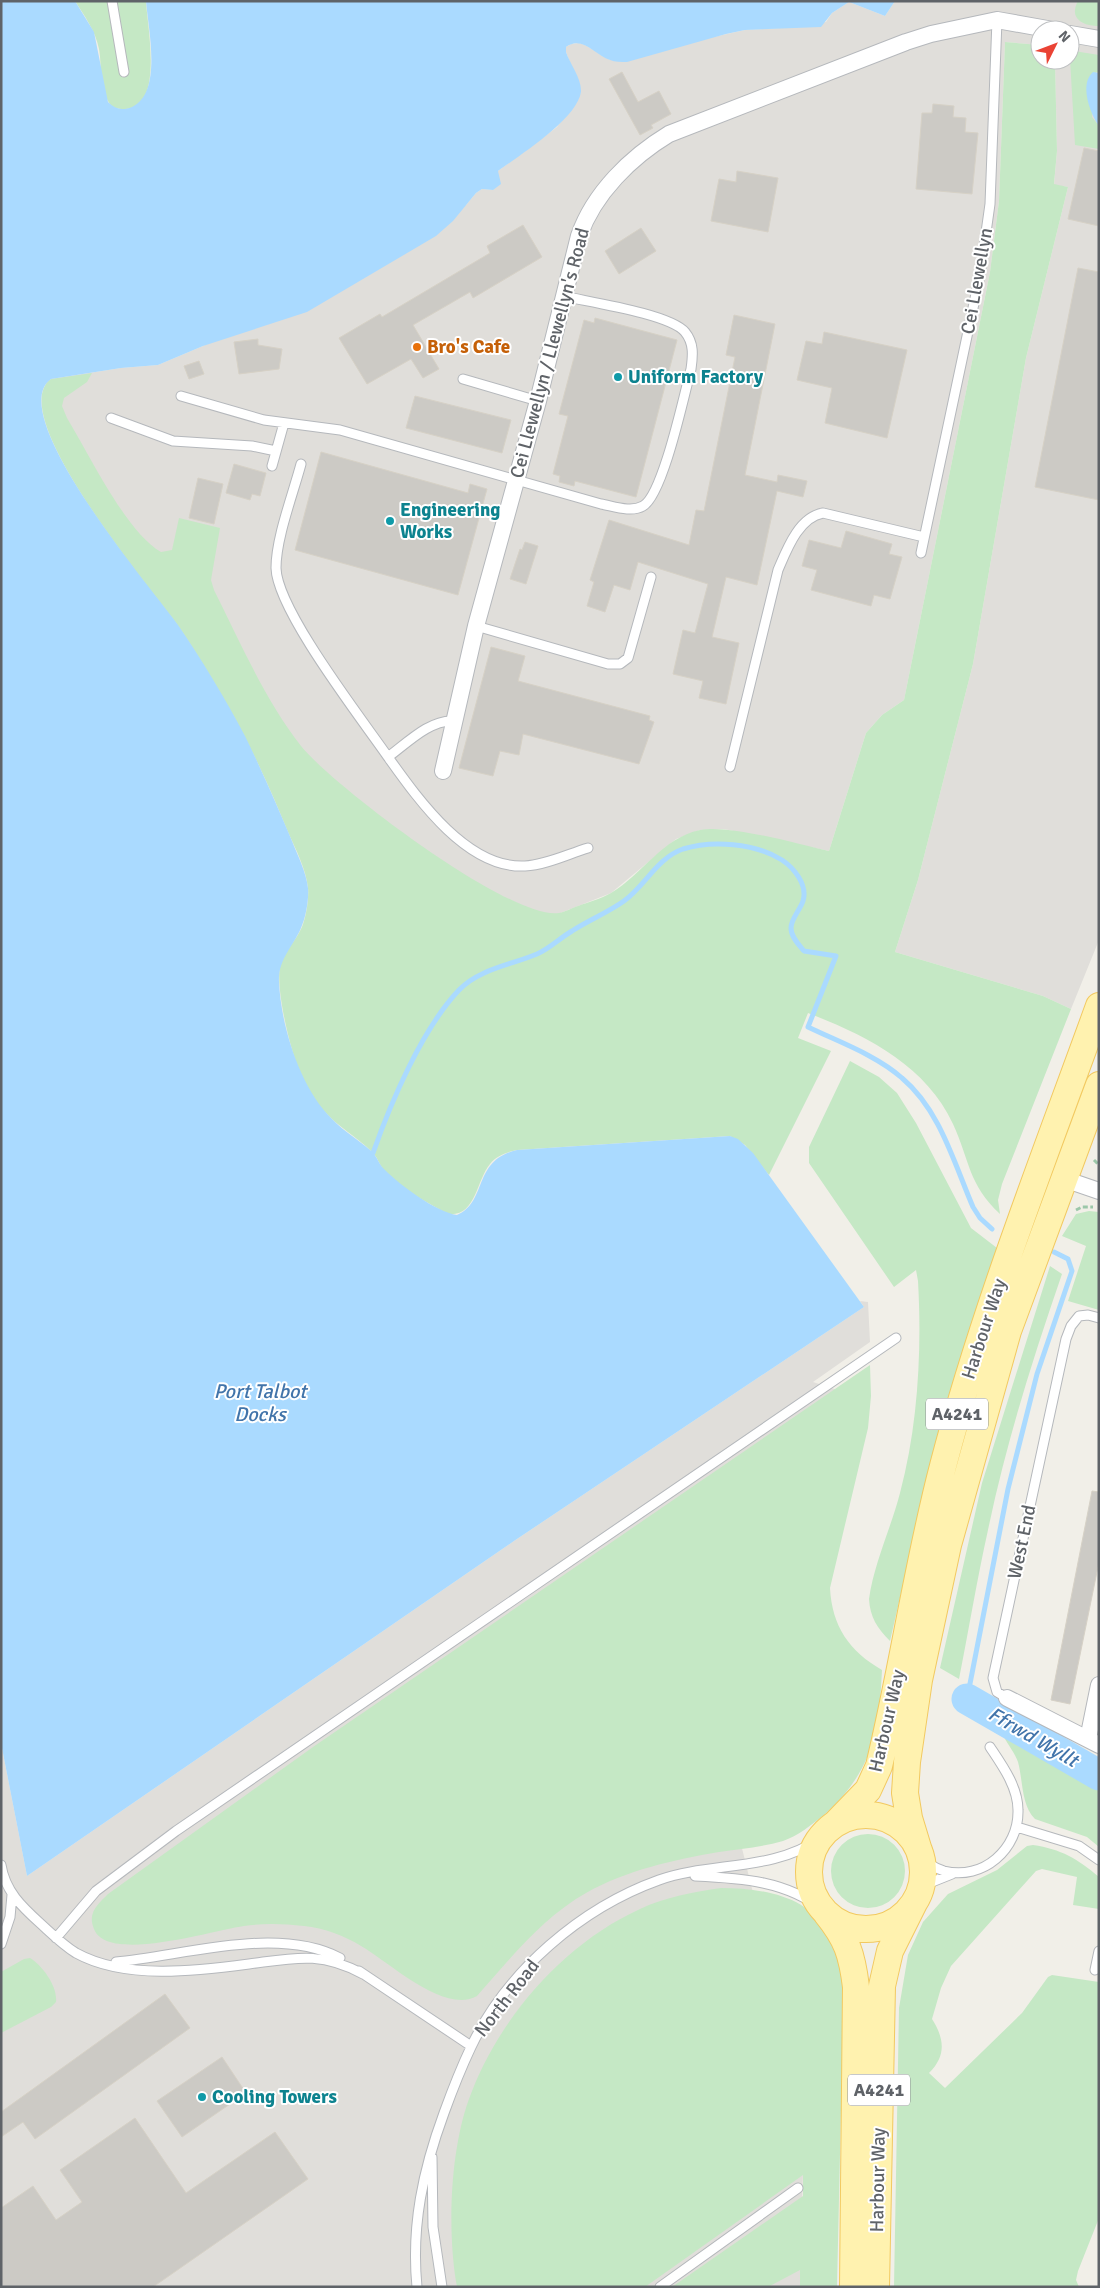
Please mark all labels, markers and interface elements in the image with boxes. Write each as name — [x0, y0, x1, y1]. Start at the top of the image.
north arrow — [1030, 20, 1080, 70]
text: N — [1055, 27, 1074, 46]
street label: Cei Llewellyn / Llewellyn's Road — [505, 225, 595, 481]
street label: Cei Llewellyn — [956, 226, 998, 336]
place label: Bro's Cafe — [427, 335, 510, 359]
marker: Bro's Cafe — [411, 341, 423, 353]
place label: Uniform Factory — [628, 365, 764, 389]
marker: Uniform Factory — [612, 371, 624, 383]
place label: Engineering Works — [400, 498, 501, 544]
marker: Engineering Works — [384, 515, 396, 527]
street label: Harbour Way — [956, 1275, 1012, 1382]
water label: Port Talbot Docks — [214, 1379, 308, 1427]
road number: A4241 — [926, 1398, 988, 1430]
street label: West End — [1002, 1503, 1042, 1581]
street label: Harbour Way — [864, 1667, 910, 1775]
water label: Ffrwd Wyllt — [984, 1701, 1084, 1774]
street label: North Road — [469, 1954, 545, 2042]
road number: A4241 — [848, 2074, 910, 2106]
place label: Cooling Towers — [212, 2085, 337, 2109]
marker: Cooling Towers — [196, 2091, 208, 2103]
street label: Harbour Way — [865, 2127, 891, 2233]

